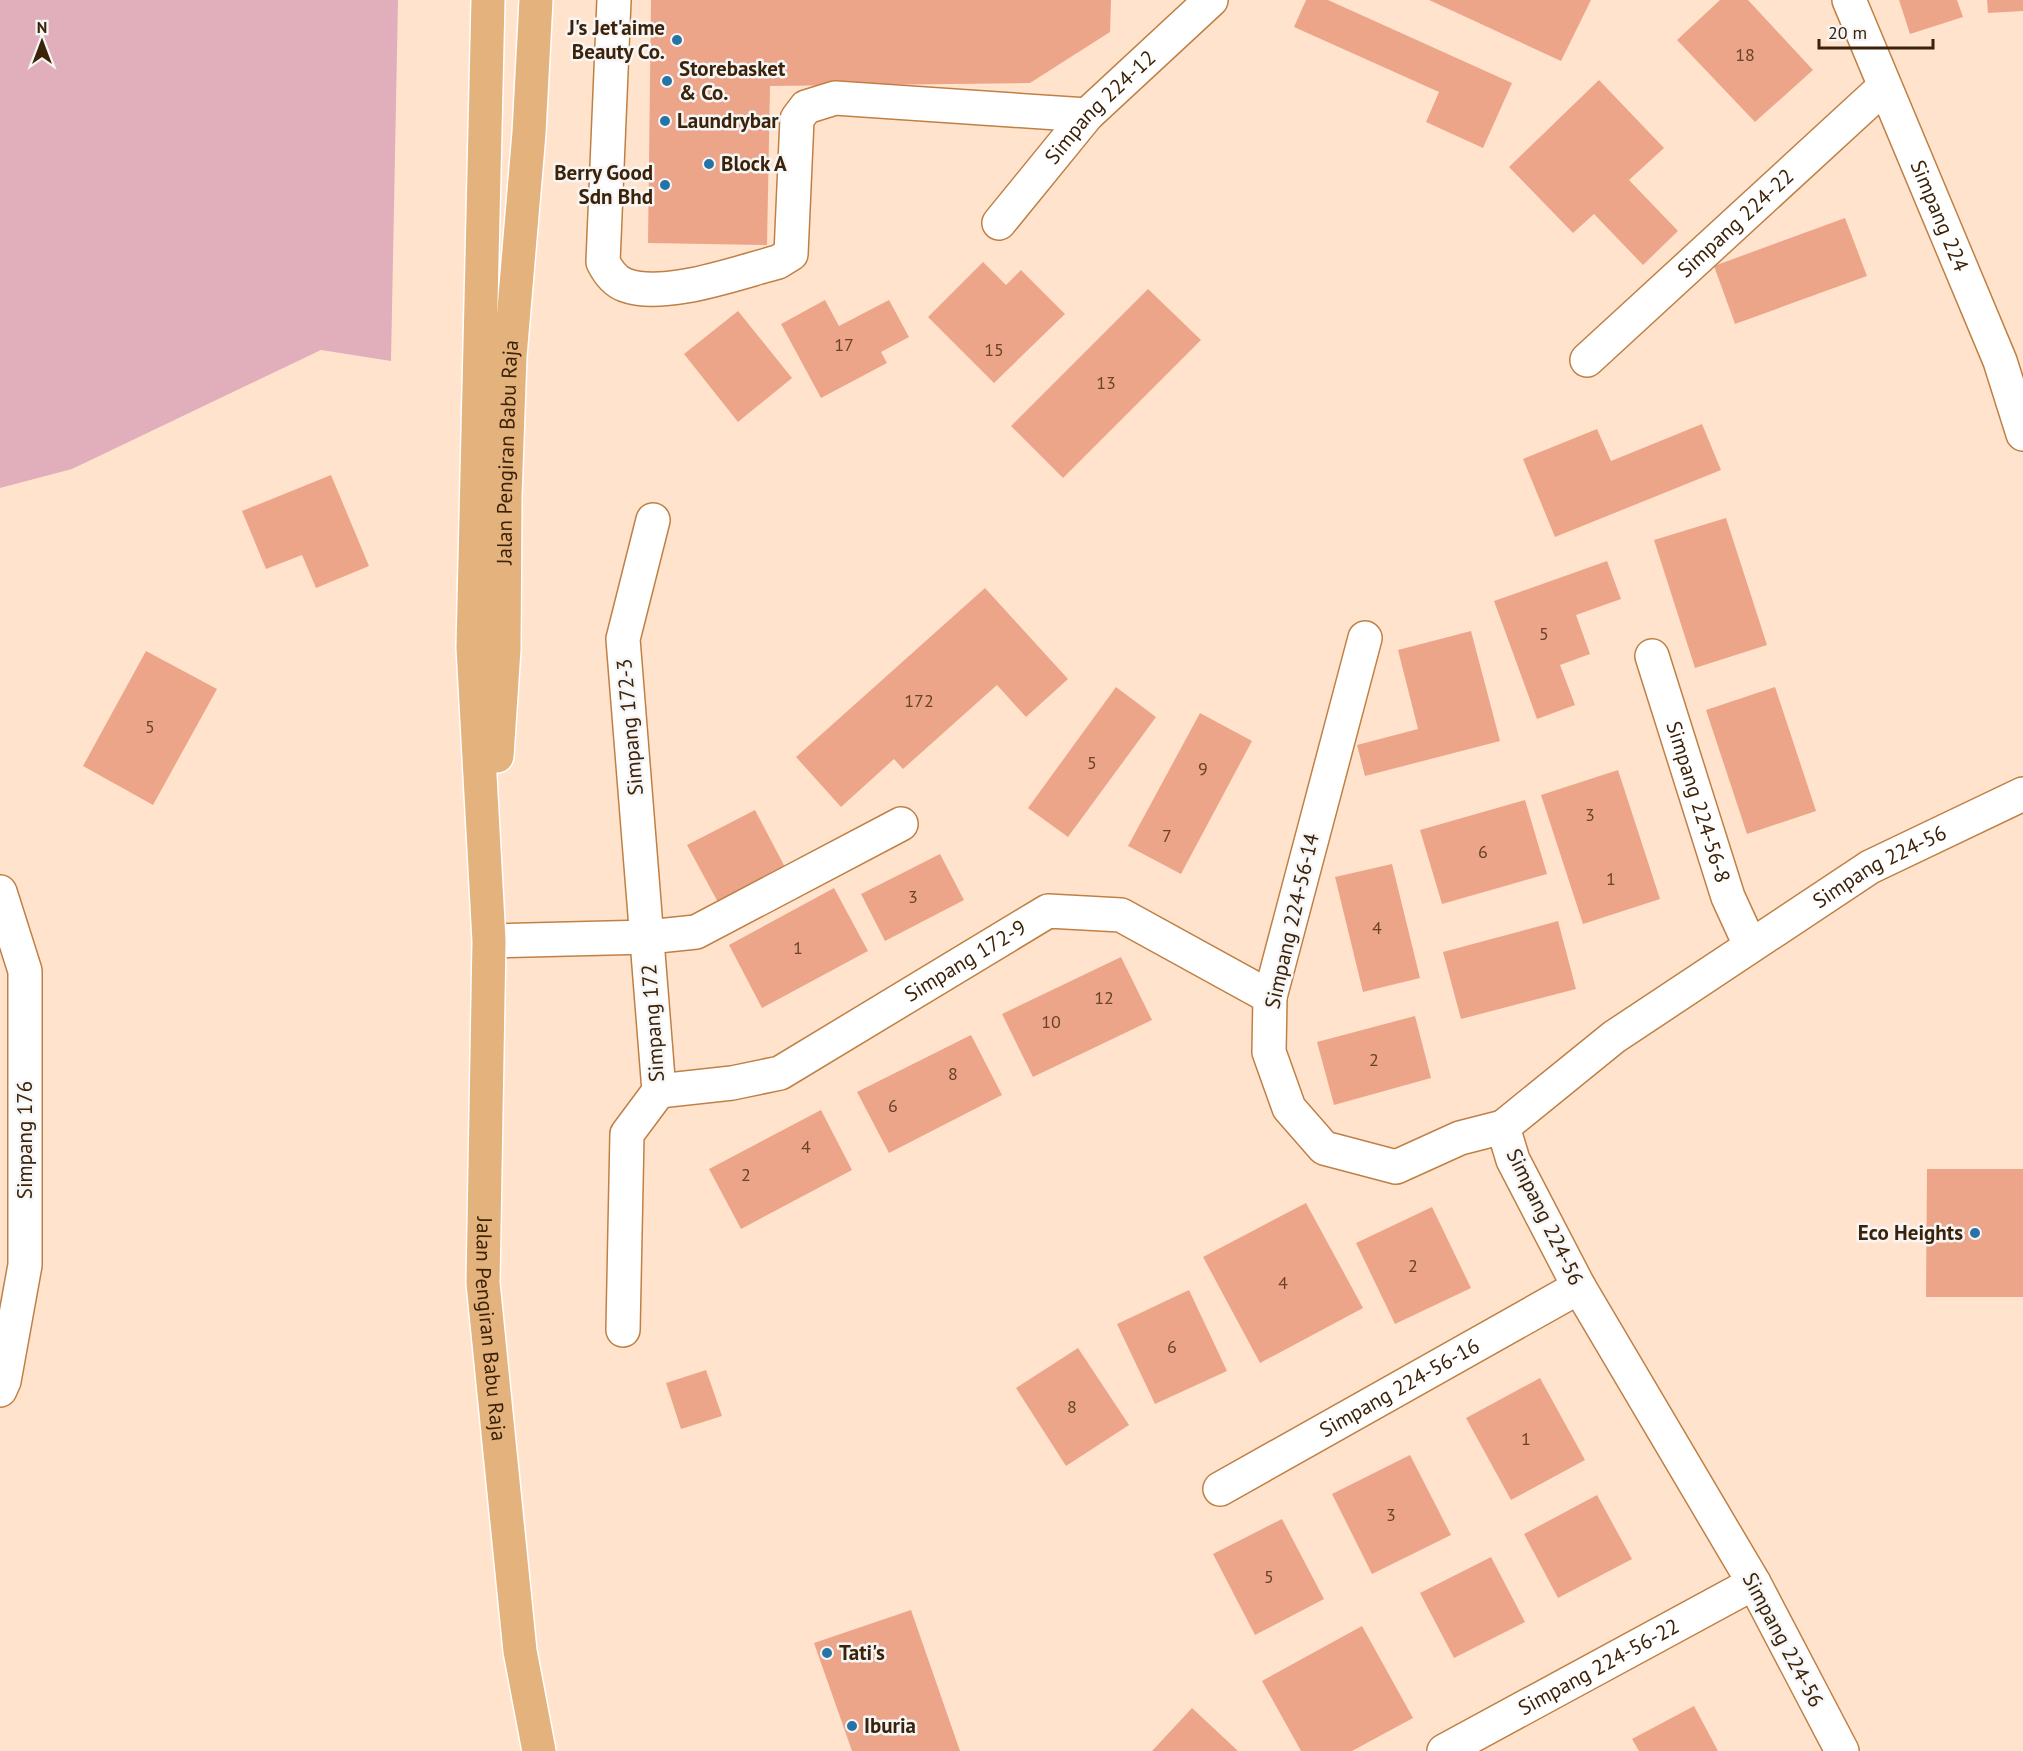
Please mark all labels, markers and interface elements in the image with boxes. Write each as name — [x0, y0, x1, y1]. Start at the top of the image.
north arrow — [12, 12, 72, 72]
scale bar — [1819, 12, 1933, 50]
place label: J's Jet'aime Beauty Co. — [567, 14, 665, 65]
text: N — [37, 17, 47, 37]
text: 20 m — [1828, 21, 1867, 44]
marker: J's Jet'aime Beauty Co. — [670, 33, 684, 47]
house number: 18 — [1735, 43, 1755, 66]
street label: Simpang 224-12 — [1038, 44, 1161, 170]
place label: Storebasket & Co. — [679, 55, 786, 106]
marker: Storebasket & Co. — [660, 74, 674, 88]
place label: Laundrybar — [677, 107, 779, 134]
marker: Laundrybar — [658, 114, 672, 128]
place label: Block A — [721, 150, 787, 177]
street label: Simpang 224 — [1904, 156, 1975, 276]
marker: Block A — [702, 157, 716, 171]
place label: Berry Good Sdn Bhd — [554, 159, 653, 210]
street label: Simpang 224-22 — [1671, 163, 1799, 283]
marker: Berry Good Sdn Bhd — [658, 178, 672, 192]
house number: 17 — [834, 333, 854, 356]
house number: 15 — [984, 338, 1004, 361]
street label: Jalan Pengiran Babu Raja — [491, 339, 524, 566]
house number: 13 — [1096, 371, 1116, 394]
house number: 5 — [1539, 622, 1549, 645]
street label: Simpang 172-3 — [610, 657, 649, 797]
house number: 172 — [904, 689, 934, 712]
house number: 5 — [145, 715, 155, 738]
street label: Simpang 224-56-8 — [1660, 718, 1737, 886]
house number: 5 — [1087, 751, 1097, 774]
house number: 9 — [1198, 757, 1208, 780]
house number: 3 — [1585, 803, 1595, 826]
street label: Simpang 224-56 — [1807, 819, 1951, 914]
house number: 7 — [1162, 824, 1172, 847]
street label: Simpang 224-56-14 — [1258, 831, 1325, 1011]
house number: 6 — [1478, 840, 1488, 863]
house number: 1 — [1606, 867, 1616, 890]
house number: 3 — [908, 885, 918, 908]
street label: Simpang 172-9 — [899, 913, 1031, 1008]
house number: 4 — [1372, 916, 1382, 939]
house number: 1 — [793, 936, 803, 959]
street label: Simpang 172 — [635, 963, 670, 1083]
house number: 12 — [1094, 986, 1114, 1009]
house number: 10 — [1041, 1010, 1061, 1033]
house number: 2 — [1369, 1048, 1379, 1071]
house number: 8 — [948, 1062, 958, 1085]
street label: Simpang 176 — [11, 1081, 38, 1199]
house number: 6 — [888, 1094, 898, 1117]
house number: 4 — [801, 1135, 811, 1158]
street label: Simpang 224-56 — [1501, 1144, 1590, 1290]
house number: 2 — [741, 1163, 751, 1186]
street label: Jalan Pengiran Babu Raja — [470, 1216, 513, 1442]
place label: Eco Heights — [1858, 1219, 1963, 1246]
marker: Eco Heights — [1968, 1226, 1982, 1240]
house number: 2 — [1408, 1254, 1418, 1277]
house number: 4 — [1278, 1271, 1288, 1294]
street label: Simpang 224-56-16 — [1315, 1332, 1484, 1443]
house number: 6 — [1167, 1335, 1177, 1358]
house number: 8 — [1067, 1395, 1077, 1418]
house number: 1 — [1521, 1427, 1531, 1450]
house number: 3 — [1386, 1503, 1396, 1526]
house number: 5 — [1264, 1565, 1274, 1588]
street label: Simpang 224-56 — [1737, 1568, 1830, 1712]
street label: Simpang 224-56-22 — [1513, 1612, 1684, 1721]
place label: Tati's — [839, 1639, 885, 1666]
marker: Tati's — [820, 1646, 834, 1660]
place label: Iburia — [864, 1712, 916, 1739]
marker: Iburia — [845, 1719, 859, 1733]

